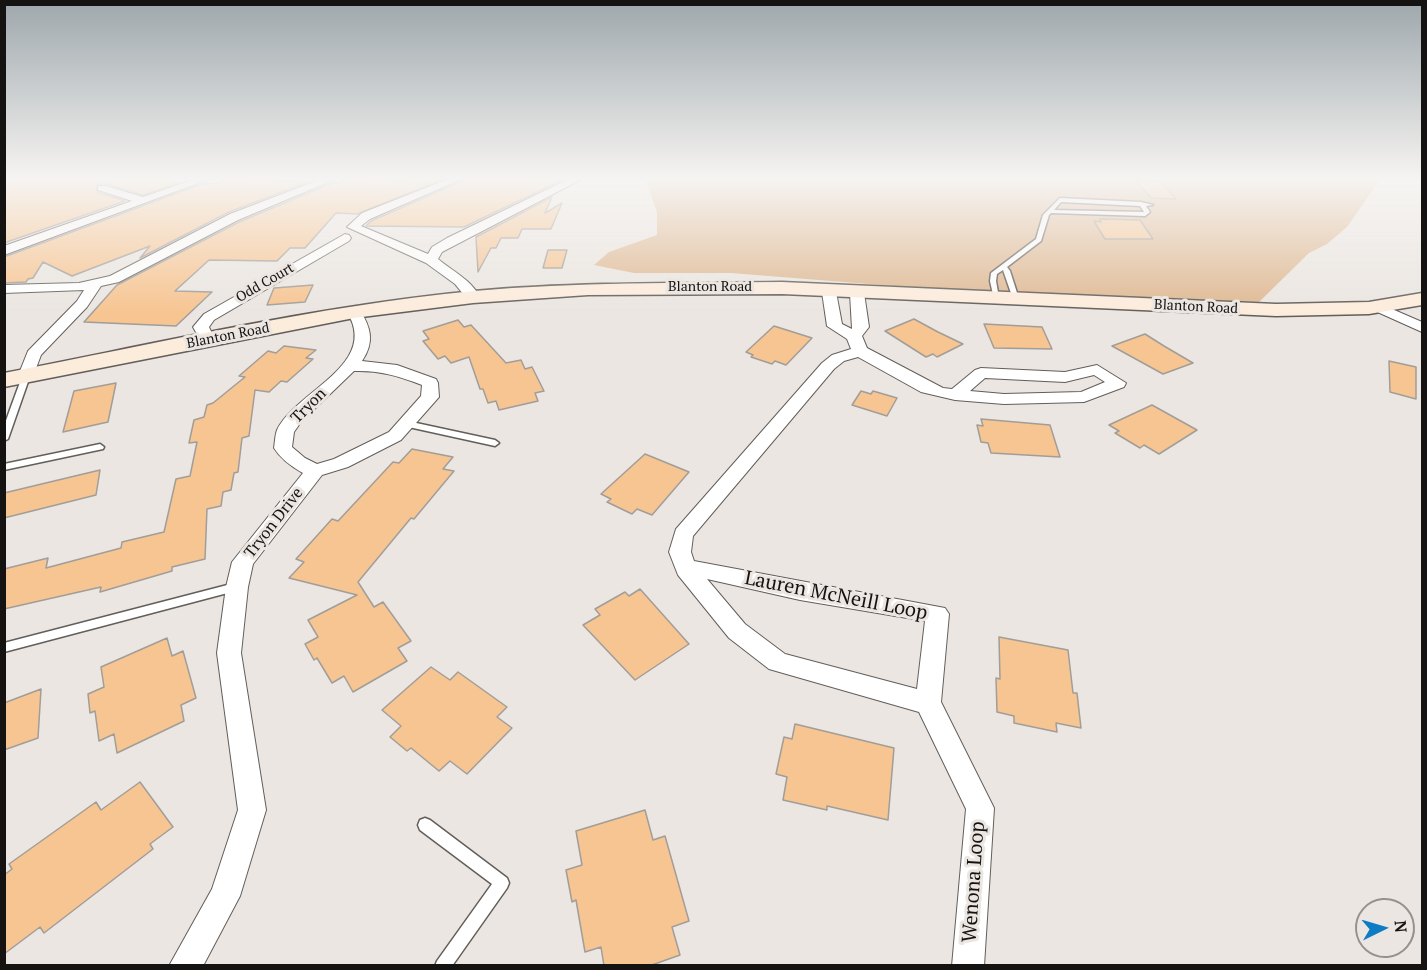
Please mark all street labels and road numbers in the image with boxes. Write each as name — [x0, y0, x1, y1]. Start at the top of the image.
street label: Odd Court — [233, 260, 297, 306]
street label: Blanton Road — [668, 279, 752, 295]
street label: Blanton Road — [1154, 296, 1238, 318]
street label: Blanton Road — [185, 320, 271, 352]
street label: Tryon — [287, 384, 331, 428]
street label: Tryon Drive — [241, 484, 307, 562]
street label: Lauren McNeill Loop — [743, 567, 929, 625]
street label: Wenona Loop — [958, 820, 990, 944]

